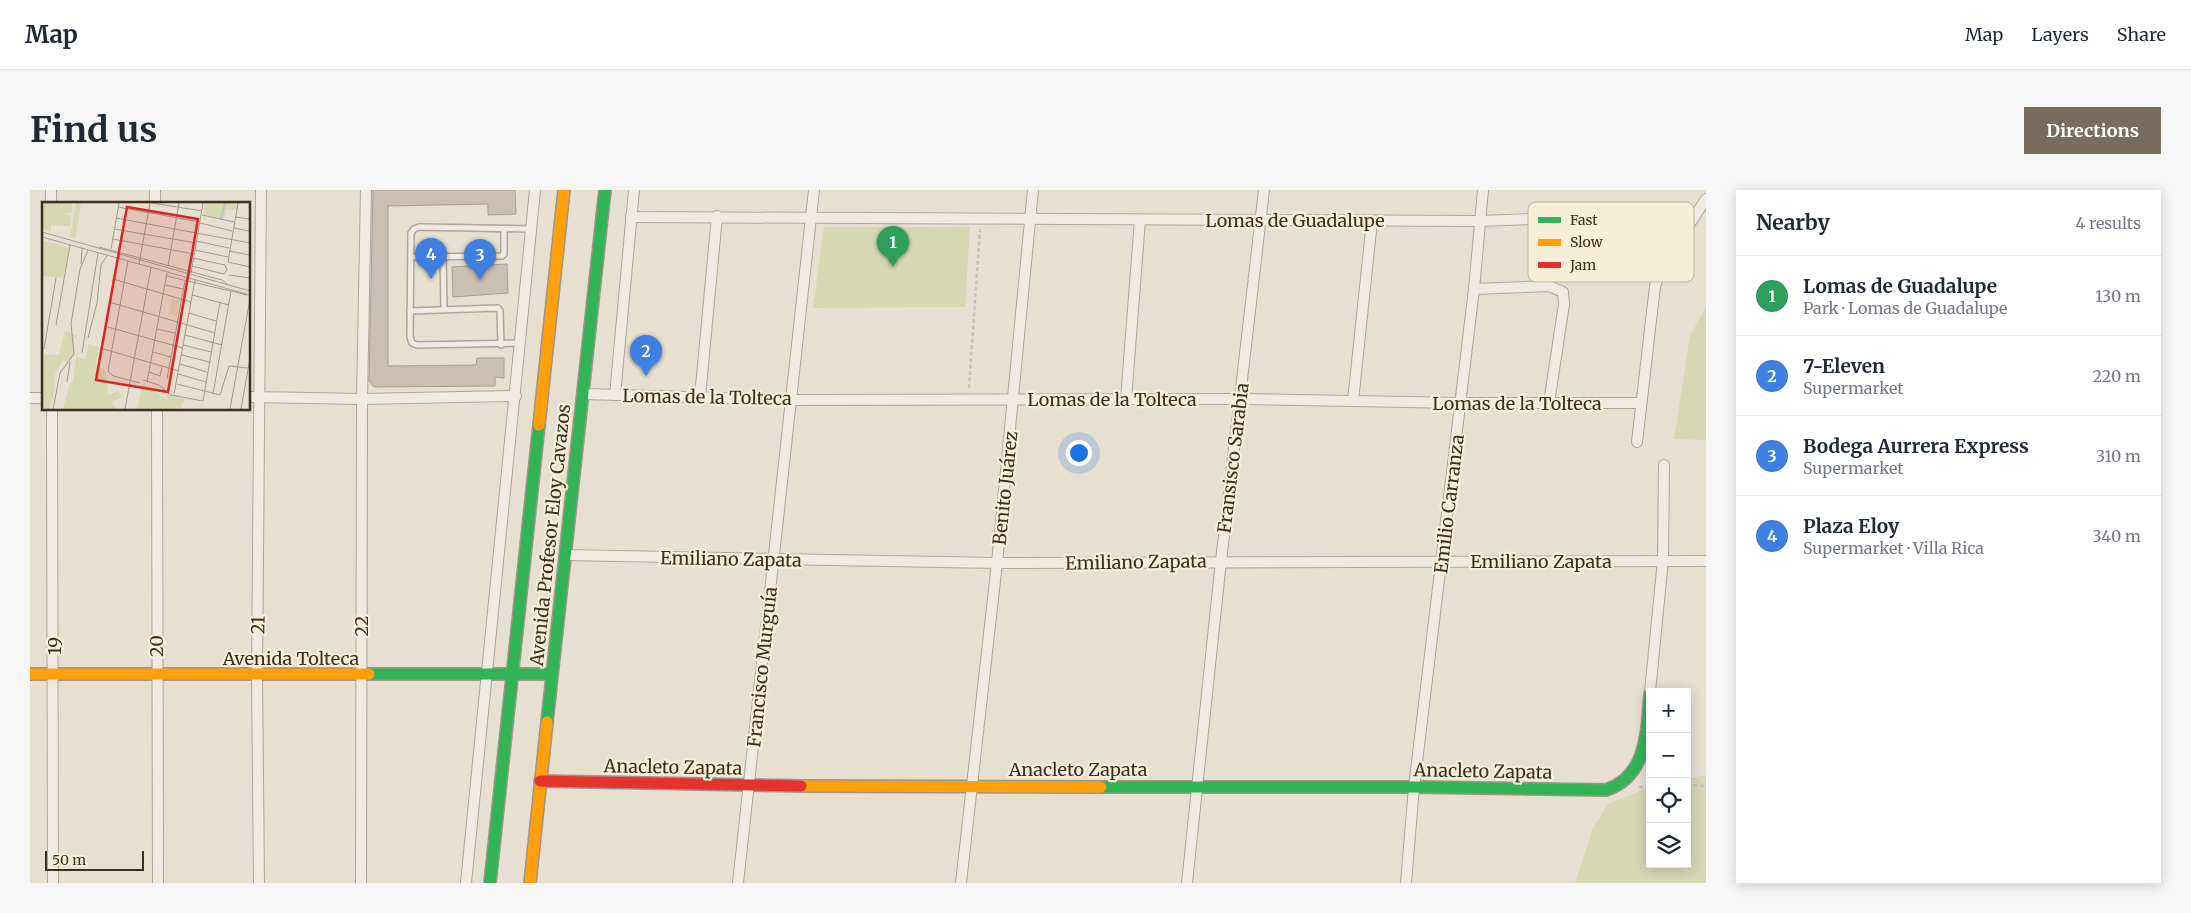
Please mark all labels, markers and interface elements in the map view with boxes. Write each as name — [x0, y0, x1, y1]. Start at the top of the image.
text: Map — [25, 19, 78, 50]
text: Map — [1965, 23, 2003, 46]
text: Layers — [2031, 23, 2089, 46]
text: Share — [2117, 23, 2166, 46]
button: Directions — [2024, 107, 2161, 154]
text: Find us — [30, 108, 157, 152]
inset map — [42, 202, 250, 410]
legend — [1528, 202, 1694, 282]
street label: Lomas de Guadalupe — [1205, 209, 1385, 232]
text: Nearby — [1756, 209, 1830, 236]
text: Fast — [1570, 211, 1598, 229]
text: 4 results — [2075, 213, 2141, 233]
pin: 1 — [877, 226, 909, 267]
text: Slow — [1570, 233, 1603, 251]
pin: 4 — [415, 238, 447, 279]
pin: 3 — [464, 239, 496, 280]
text: Jam — [1569, 256, 1596, 274]
text: Lomas de Guadalupe — [1803, 274, 1997, 298]
text: 1 — [1768, 286, 1776, 306]
text: 130 m — [2095, 286, 2141, 306]
text: Park · Lomas de Guadalupe — [1803, 298, 2007, 318]
pin: 2 — [630, 335, 662, 376]
text: 7-Eleven — [1803, 354, 1885, 378]
text: 2 — [1767, 366, 1777, 386]
text: 220 m — [2093, 366, 2141, 386]
text: Supermarket — [1803, 378, 1904, 398]
street label: Fransisco Sarabia — [1212, 381, 1254, 535]
street label: Lomas de la Tolteca — [622, 384, 792, 410]
street label: Lomas de la Tolteca — [1027, 388, 1197, 411]
street label: Lomas de la Tolteca — [1432, 392, 1602, 415]
street label: Avenida Profesor Eloy Cavazos — [525, 403, 575, 668]
street label: Benito Juárez — [988, 430, 1022, 546]
street label: Emilio Carranza — [1429, 433, 1469, 575]
text: Bodega Aurrera Express — [1803, 434, 2029, 458]
your location — [1066, 440, 1092, 466]
text: 3 — [1767, 446, 1777, 466]
text: 310 m — [2096, 446, 2141, 466]
text: Supermarket — [1803, 458, 1904, 478]
text: Plaza Eloy — [1803, 514, 1899, 538]
text: 4 — [1767, 526, 1777, 546]
text: 340 m — [2092, 526, 2141, 546]
text: Supermarket · Villa Rica — [1803, 538, 1984, 558]
street label: Emiliano Zapata — [660, 546, 802, 572]
street label: Emiliano Zapata — [1065, 549, 1207, 575]
street label: Emiliano Zapata — [1470, 550, 1612, 573]
street label: Francisco Murguía — [742, 585, 782, 748]
street label: 22 — [350, 615, 373, 637]
street label: 21 — [246, 616, 270, 634]
street label: 20 — [145, 635, 168, 657]
street label: 19 — [43, 637, 66, 655]
street label: Avenida Tolteca — [222, 647, 359, 670]
map controls — [1646, 688, 1691, 868]
button: + — [1646, 688, 1691, 733]
button: − — [1646, 733, 1691, 778]
street label: Anacleto Zapata — [602, 754, 743, 780]
street label: Anacleto Zapata — [1008, 758, 1148, 781]
street label: Anacleto Zapata — [1412, 758, 1553, 784]
button: locate — [1646, 778, 1691, 823]
button: layers — [1646, 823, 1691, 868]
scale bar — [45, 848, 144, 871]
text: 50 m — [52, 851, 86, 869]

